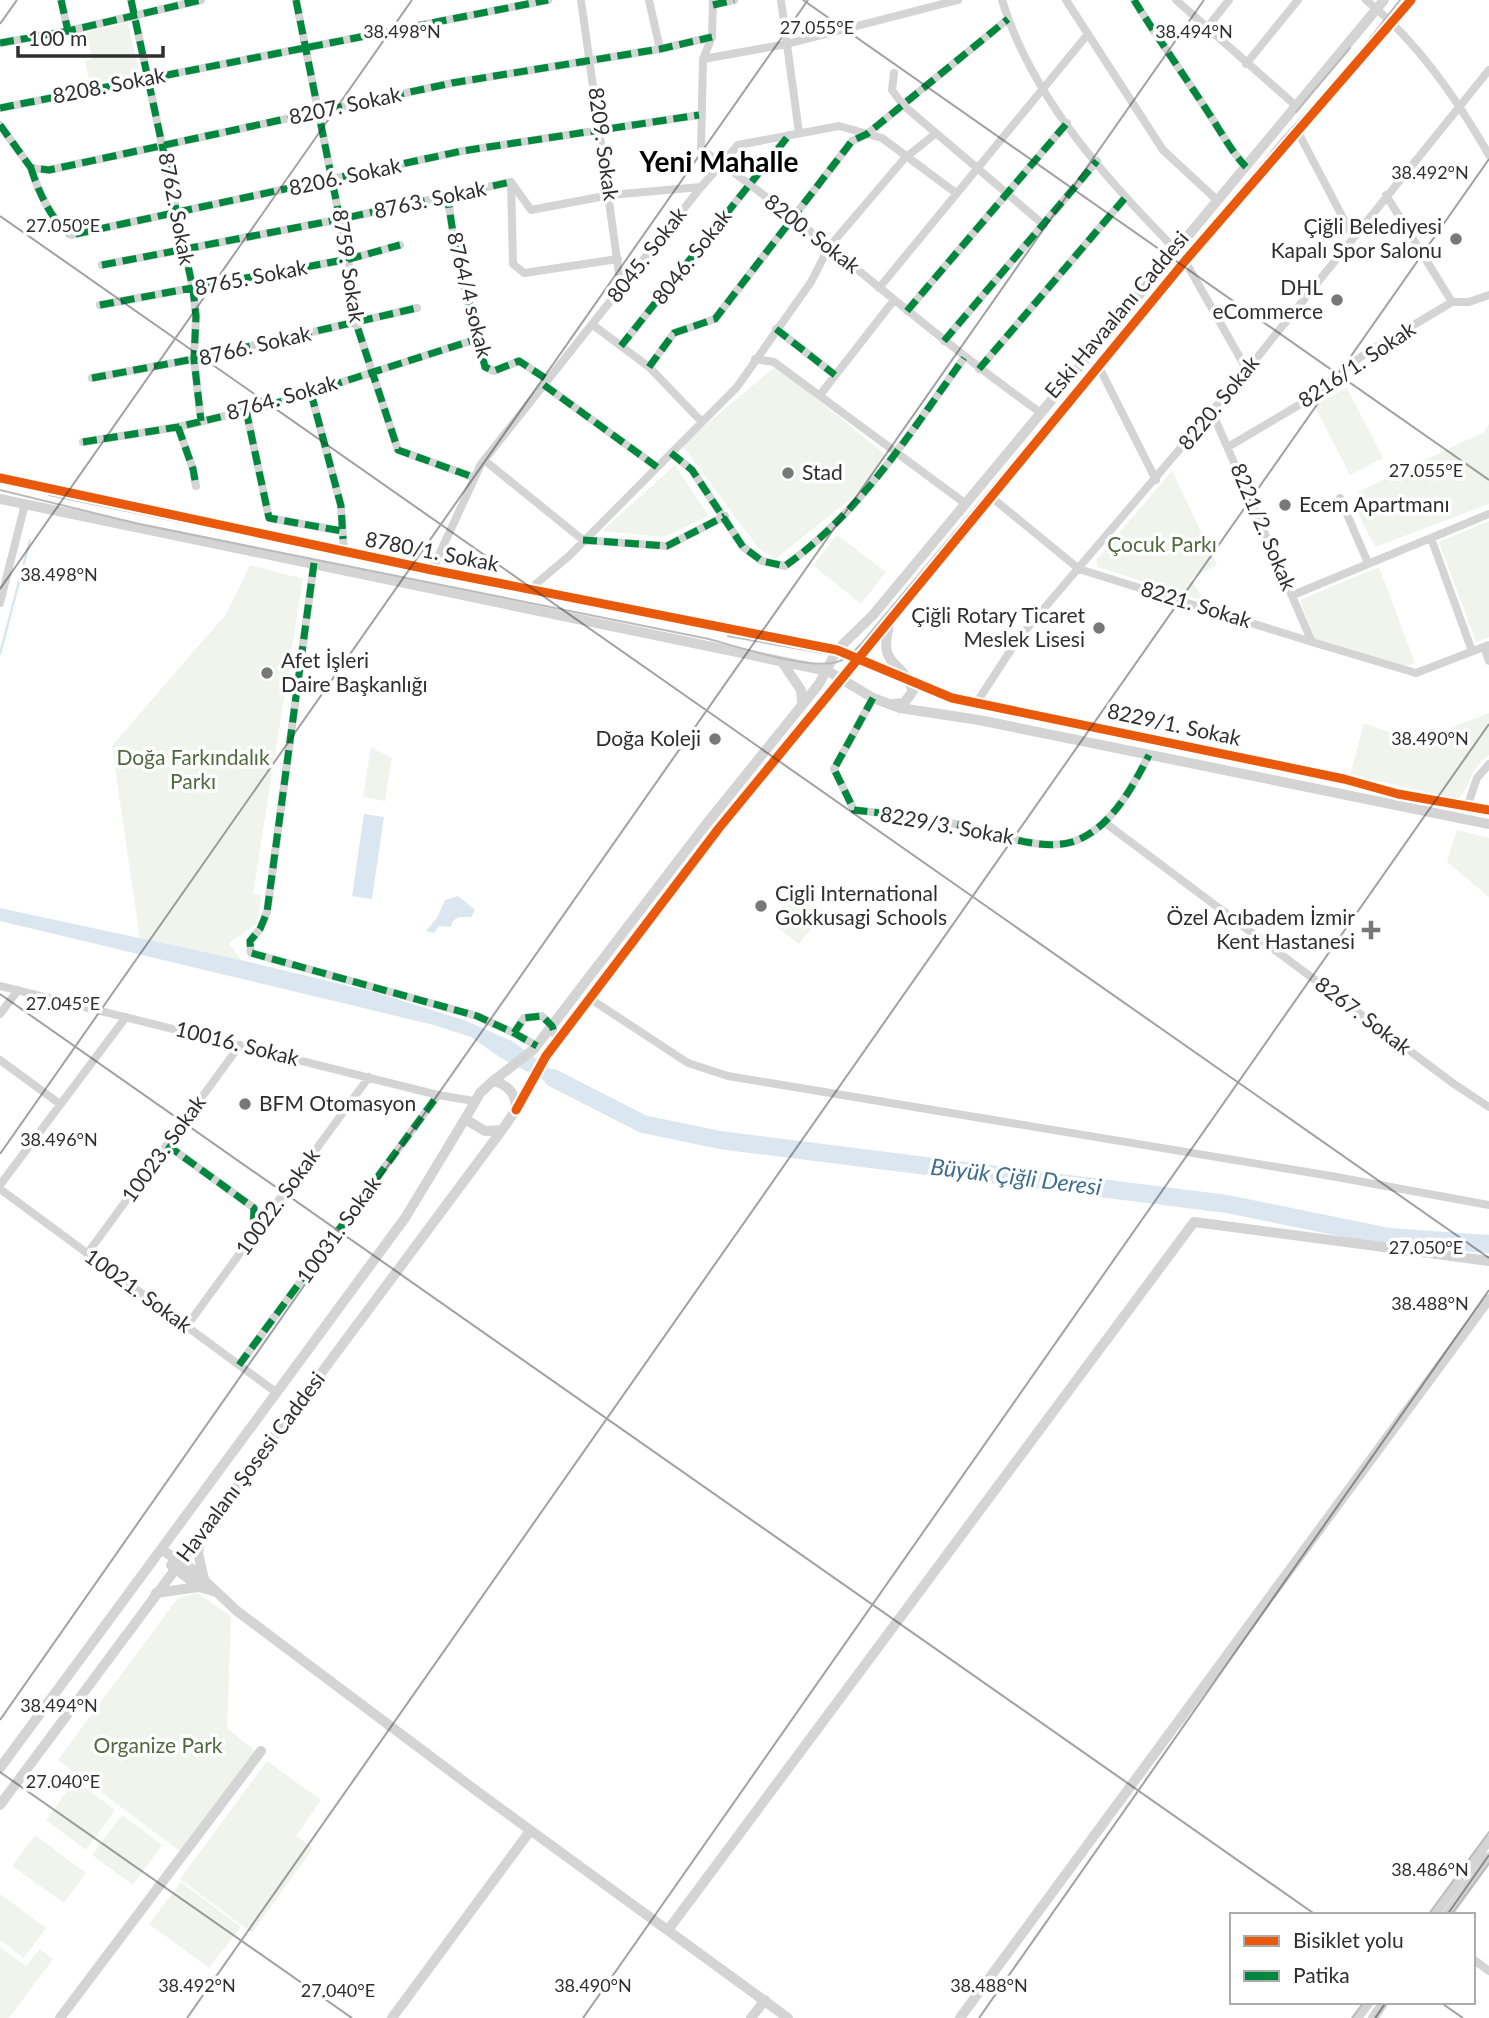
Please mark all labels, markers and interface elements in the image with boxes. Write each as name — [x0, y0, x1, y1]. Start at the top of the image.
scale bar — [18, 14, 163, 58]
text: 27.055°E — [780, 16, 854, 38]
text: 38.498°N — [363, 20, 441, 42]
text: 38.494°N — [1155, 20, 1233, 42]
text: 100 m — [28, 25, 87, 50]
street label: 8208. Sokak — [50, 61, 167, 108]
street label: 8207. Sokak — [286, 80, 403, 129]
street label: 8209. Sokak — [584, 86, 625, 202]
district label: Yeni Mahalle — [639, 144, 798, 178]
street label: 8762. Sokak — [154, 150, 201, 267]
street label: 8206. Sokak — [286, 151, 403, 200]
text: 38.492°N — [1391, 161, 1469, 183]
street label: 8763. Sokak — [371, 174, 488, 223]
street label: 8200. Sokak — [760, 188, 866, 278]
street label: 8045. Sokak — [601, 201, 691, 307]
street label: 8046. Sokak — [646, 203, 736, 309]
street label: 8759. Sokak — [328, 207, 371, 324]
place label: Çiğli Belediyesi Kapalı Spor Salonu — [1271, 213, 1442, 262]
text: 27.050°E — [26, 214, 100, 236]
street label: Eski Havaalanı Caddesi — [1039, 225, 1193, 403]
street label: 8764/4 sokak — [443, 229, 498, 360]
marker: Çiğli Belediyesi Kapalı Spor Salonu — [1448, 231, 1464, 247]
street label: 8765. Sokak — [192, 253, 309, 300]
place label: DHL eCommerce — [1212, 274, 1323, 323]
marker: DHL eCommerce — [1329, 292, 1345, 308]
street label: 8216/1. Sokak — [1293, 315, 1420, 412]
street label: 8766. Sokak — [196, 319, 313, 370]
street label: 8220. Sokak — [1172, 350, 1264, 454]
street label: 8764. Sokak — [223, 369, 340, 424]
place label: Stad — [802, 459, 843, 484]
street label: 8221/2. Sokak — [1226, 459, 1303, 594]
text: 27.055°E — [1389, 459, 1463, 481]
marker: Stad — [780, 465, 796, 481]
place label: Ecem Apartmanı — [1299, 491, 1450, 516]
marker: Ecem Apartmanı — [1277, 497, 1293, 513]
street label: 8780/1. Sokak — [363, 525, 502, 576]
park label: Çocuk Parkı — [1107, 531, 1217, 556]
text: 38.498°N — [20, 563, 98, 585]
street label: 8221. Sokak — [1138, 575, 1255, 632]
place label: Çiğli Rotary Ticaret Meslek Lisesi — [911, 602, 1085, 651]
marker: Çiğli Rotary Ticaret Meslek Lisesi — [1091, 620, 1107, 636]
place label: Afet İşleri Daire Başkanlığı — [281, 647, 428, 696]
marker: Afet İşleri Daire Başkanlığı — [259, 665, 275, 681]
street label: 8229/1. Sokak — [1105, 697, 1244, 750]
place label: Doğa Koleji — [595, 725, 701, 750]
text: 38.490°N — [1391, 727, 1469, 749]
marker: Doğa Koleji — [707, 731, 723, 747]
park label: Doğa Farkındalık Parkı — [116, 744, 270, 793]
street label: 8229/3. Sokak — [878, 800, 1017, 849]
place label: Cigli International Gokkusagi Schools — [775, 880, 947, 929]
marker: Cigli International Gokkusagi Schools — [753, 898, 769, 914]
place label: Özel Acıbadem İzmir Kent Hastanesi — [1167, 904, 1355, 953]
marker: Özel Acıbadem İzmir Kent Hastanesi — [1361, 920, 1381, 940]
street label: 8267. Sokak — [1311, 970, 1417, 1059]
text: 27.045°E — [26, 992, 100, 1014]
street label: 10016. Sokak — [173, 1015, 302, 1070]
street label: 10023. Sokak — [116, 1089, 210, 1207]
place label: BFM Otomasyon — [259, 1090, 416, 1115]
marker: BFM Otomasyon — [237, 1096, 253, 1112]
text: 38.496°N — [20, 1128, 98, 1150]
street label: 10022. Sokak — [230, 1142, 324, 1260]
water label: Büyük Çiğli Deresi — [929, 1152, 1103, 1200]
street label: 10031. Sokak — [291, 1170, 385, 1288]
text: 27.050°E — [1389, 1236, 1463, 1258]
street label: 10021. Sokak — [80, 1243, 198, 1337]
text: 38.488°N — [1391, 1292, 1469, 1314]
street label: Havaalanı Şosesi Caddesi — [170, 1366, 329, 1566]
text: 38.494°N — [20, 1694, 98, 1716]
park label: Organize Park — [94, 1732, 223, 1757]
text: 27.040°E — [26, 1770, 100, 1792]
text: 38.486°N — [1391, 1858, 1469, 1880]
legend — [1230, 1913, 1475, 2004]
text: Bisiklet yolu — [1293, 1927, 1404, 1952]
text: Patika — [1293, 1962, 1350, 1987]
text: 38.492°N — [158, 1974, 236, 1996]
text: 38.490°N — [554, 1974, 632, 1996]
text: 38.488°N — [950, 1974, 1028, 1996]
text: 27.040°E — [301, 1979, 375, 2001]

